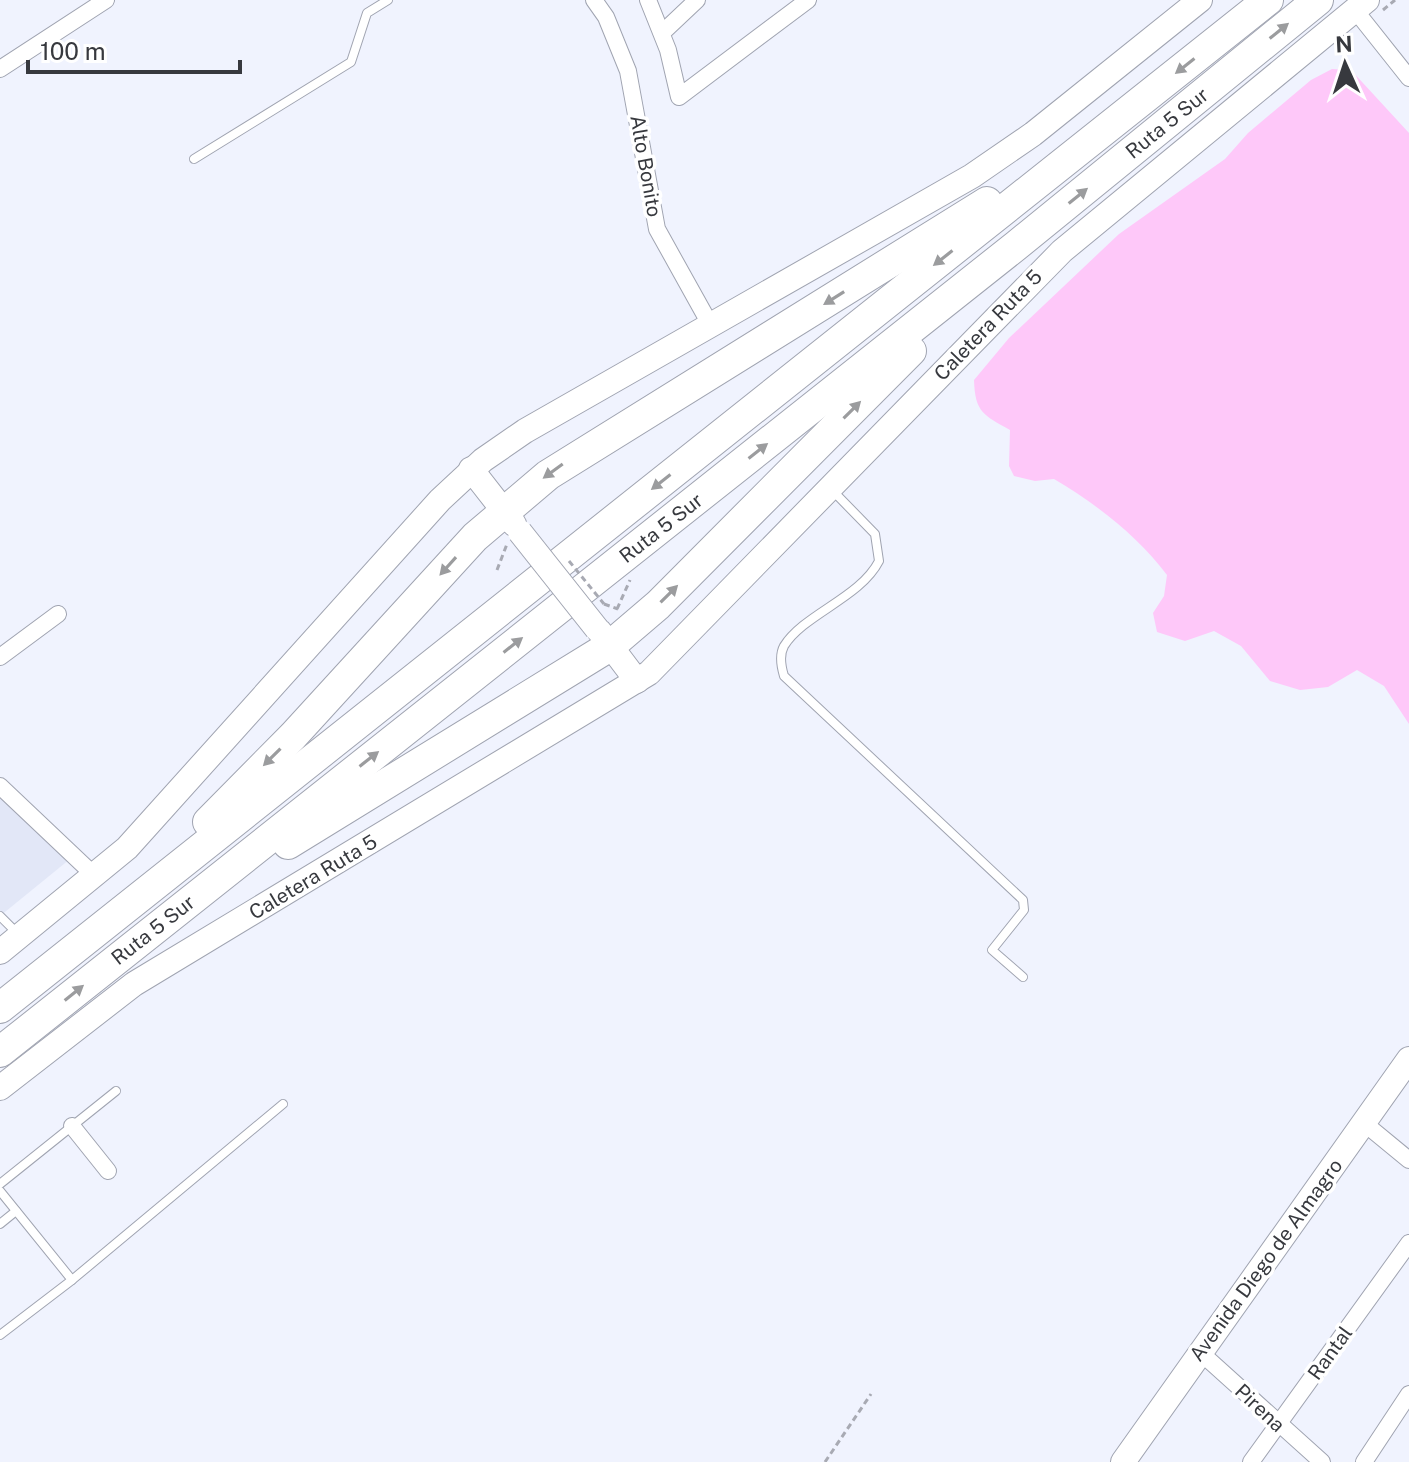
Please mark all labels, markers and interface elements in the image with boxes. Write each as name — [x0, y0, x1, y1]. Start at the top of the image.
one-way arrow — [1269, 23, 1289, 40]
scale bar — [28, 24, 240, 74]
north arrow — [1305, 24, 1385, 104]
text: N — [1335, 31, 1353, 57]
text: 100 m — [40, 37, 106, 65]
one-way arrow — [1175, 57, 1195, 74]
street label: Ruta 5 Sur — [1121, 82, 1213, 164]
street label: Alto Bonito — [625, 113, 667, 219]
one-way arrow — [1068, 188, 1088, 204]
one-way arrow — [933, 250, 953, 266]
street label: Caletera Ruta 5 — [929, 265, 1047, 385]
one-way arrow — [823, 290, 845, 304]
one-way arrow — [842, 401, 861, 420]
one-way arrow — [748, 443, 768, 460]
one-way arrow — [543, 463, 564, 478]
one-way arrow — [651, 473, 671, 490]
street label: Ruta 5 Sur — [615, 488, 708, 568]
one-way arrow — [440, 556, 458, 575]
one-way arrow — [659, 585, 677, 604]
one-way arrow — [503, 637, 523, 654]
one-way arrow — [263, 747, 282, 766]
one-way arrow — [359, 751, 379, 768]
street label: Caletera Ruta 5 — [245, 829, 381, 925]
street label: Ruta 5 Sur — [107, 890, 200, 970]
one-way arrow — [64, 985, 84, 1001]
street label: Avenida Diego de Almagro — [1184, 1154, 1348, 1366]
street label: Rantal — [1303, 1322, 1357, 1384]
street label: Pirena — [1230, 1379, 1290, 1437]

